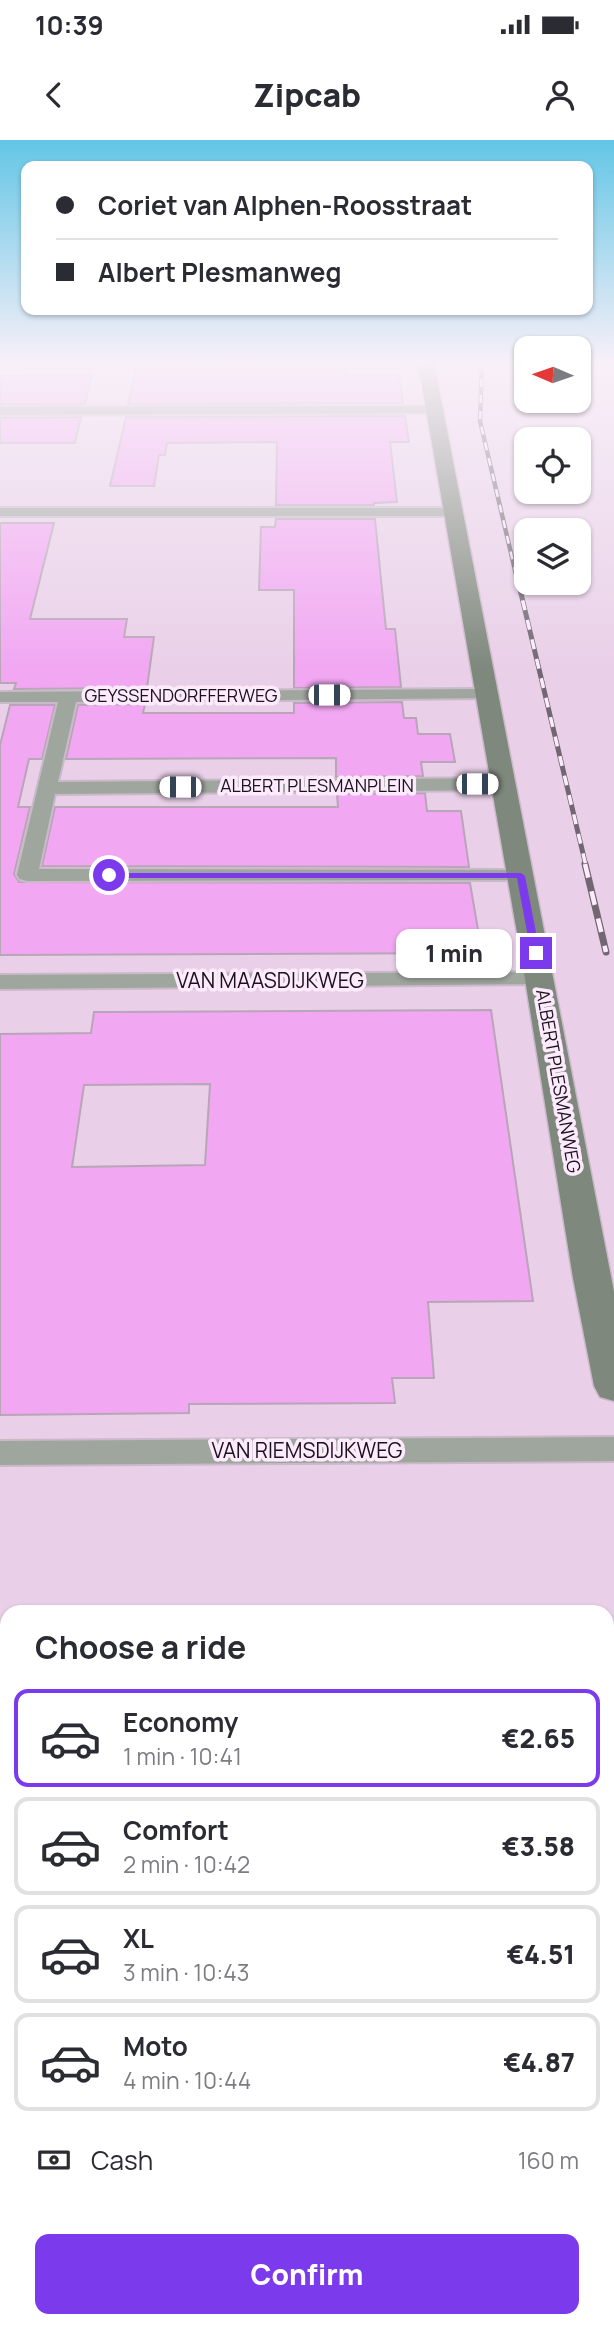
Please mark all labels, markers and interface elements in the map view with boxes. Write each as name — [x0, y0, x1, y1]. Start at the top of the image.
text: 10:39 — [35, 7, 104, 43]
text: Zipcab — [253, 73, 361, 117]
icon: back — [35, 76, 73, 114]
icon: person — [541, 76, 579, 114]
text: Coriet van Alphen-Roosstraat — [98, 187, 472, 223]
text: Albert Plesmanweg — [98, 254, 341, 290]
north arrow — [514, 336, 592, 413]
map controls — [514, 336, 591, 595]
button: locate — [514, 427, 591, 504]
button: layers — [514, 518, 591, 595]
street label: GEYSSENDORFFERWEG — [85, 683, 278, 707]
car — [309, 685, 351, 706]
street label: ALBERT PLESMANPLEIN — [220, 773, 414, 797]
car — [457, 774, 499, 795]
car — [160, 777, 202, 798]
route start — [93, 859, 125, 891]
callout: 1 min — [396, 928, 512, 978]
text: 1 min — [425, 937, 483, 969]
route end — [520, 937, 552, 969]
street label: VAN MAASDIJKWEG — [176, 966, 364, 994]
street label: ALBERT PLESMANWEG — [531, 987, 587, 1175]
street label: VAN RIEMSDIJKWEG — [212, 1436, 403, 1464]
text: Choose a ride — [35, 1625, 246, 1669]
text: Economy — [123, 1704, 238, 1740]
icon: car — [39, 1707, 102, 1770]
text: €2.65 — [501, 1720, 575, 1756]
text: 1 min · 10:41 — [123, 1740, 242, 1772]
text: Comfort — [123, 1812, 229, 1848]
icon: car — [39, 1815, 102, 1878]
text: €3.58 — [502, 1828, 575, 1864]
text: 2 min · 10:42 — [123, 1848, 250, 1880]
text: XL — [123, 1920, 154, 1956]
icon: car — [39, 1923, 102, 1986]
text: €4.51 — [507, 1936, 575, 1972]
text: 3 min · 10:43 — [123, 1956, 249, 1988]
text: Moto — [123, 2028, 188, 2064]
icon: car — [39, 2031, 102, 2094]
text: €4.87 — [503, 2044, 575, 2080]
text: 4 min · 10:44 — [123, 2064, 251, 2096]
icon: cash — [35, 2141, 73, 2179]
text: Cash — [91, 2142, 153, 2178]
text: 160 m — [518, 2144, 579, 2176]
button: Confirm — [35, 2234, 579, 2314]

